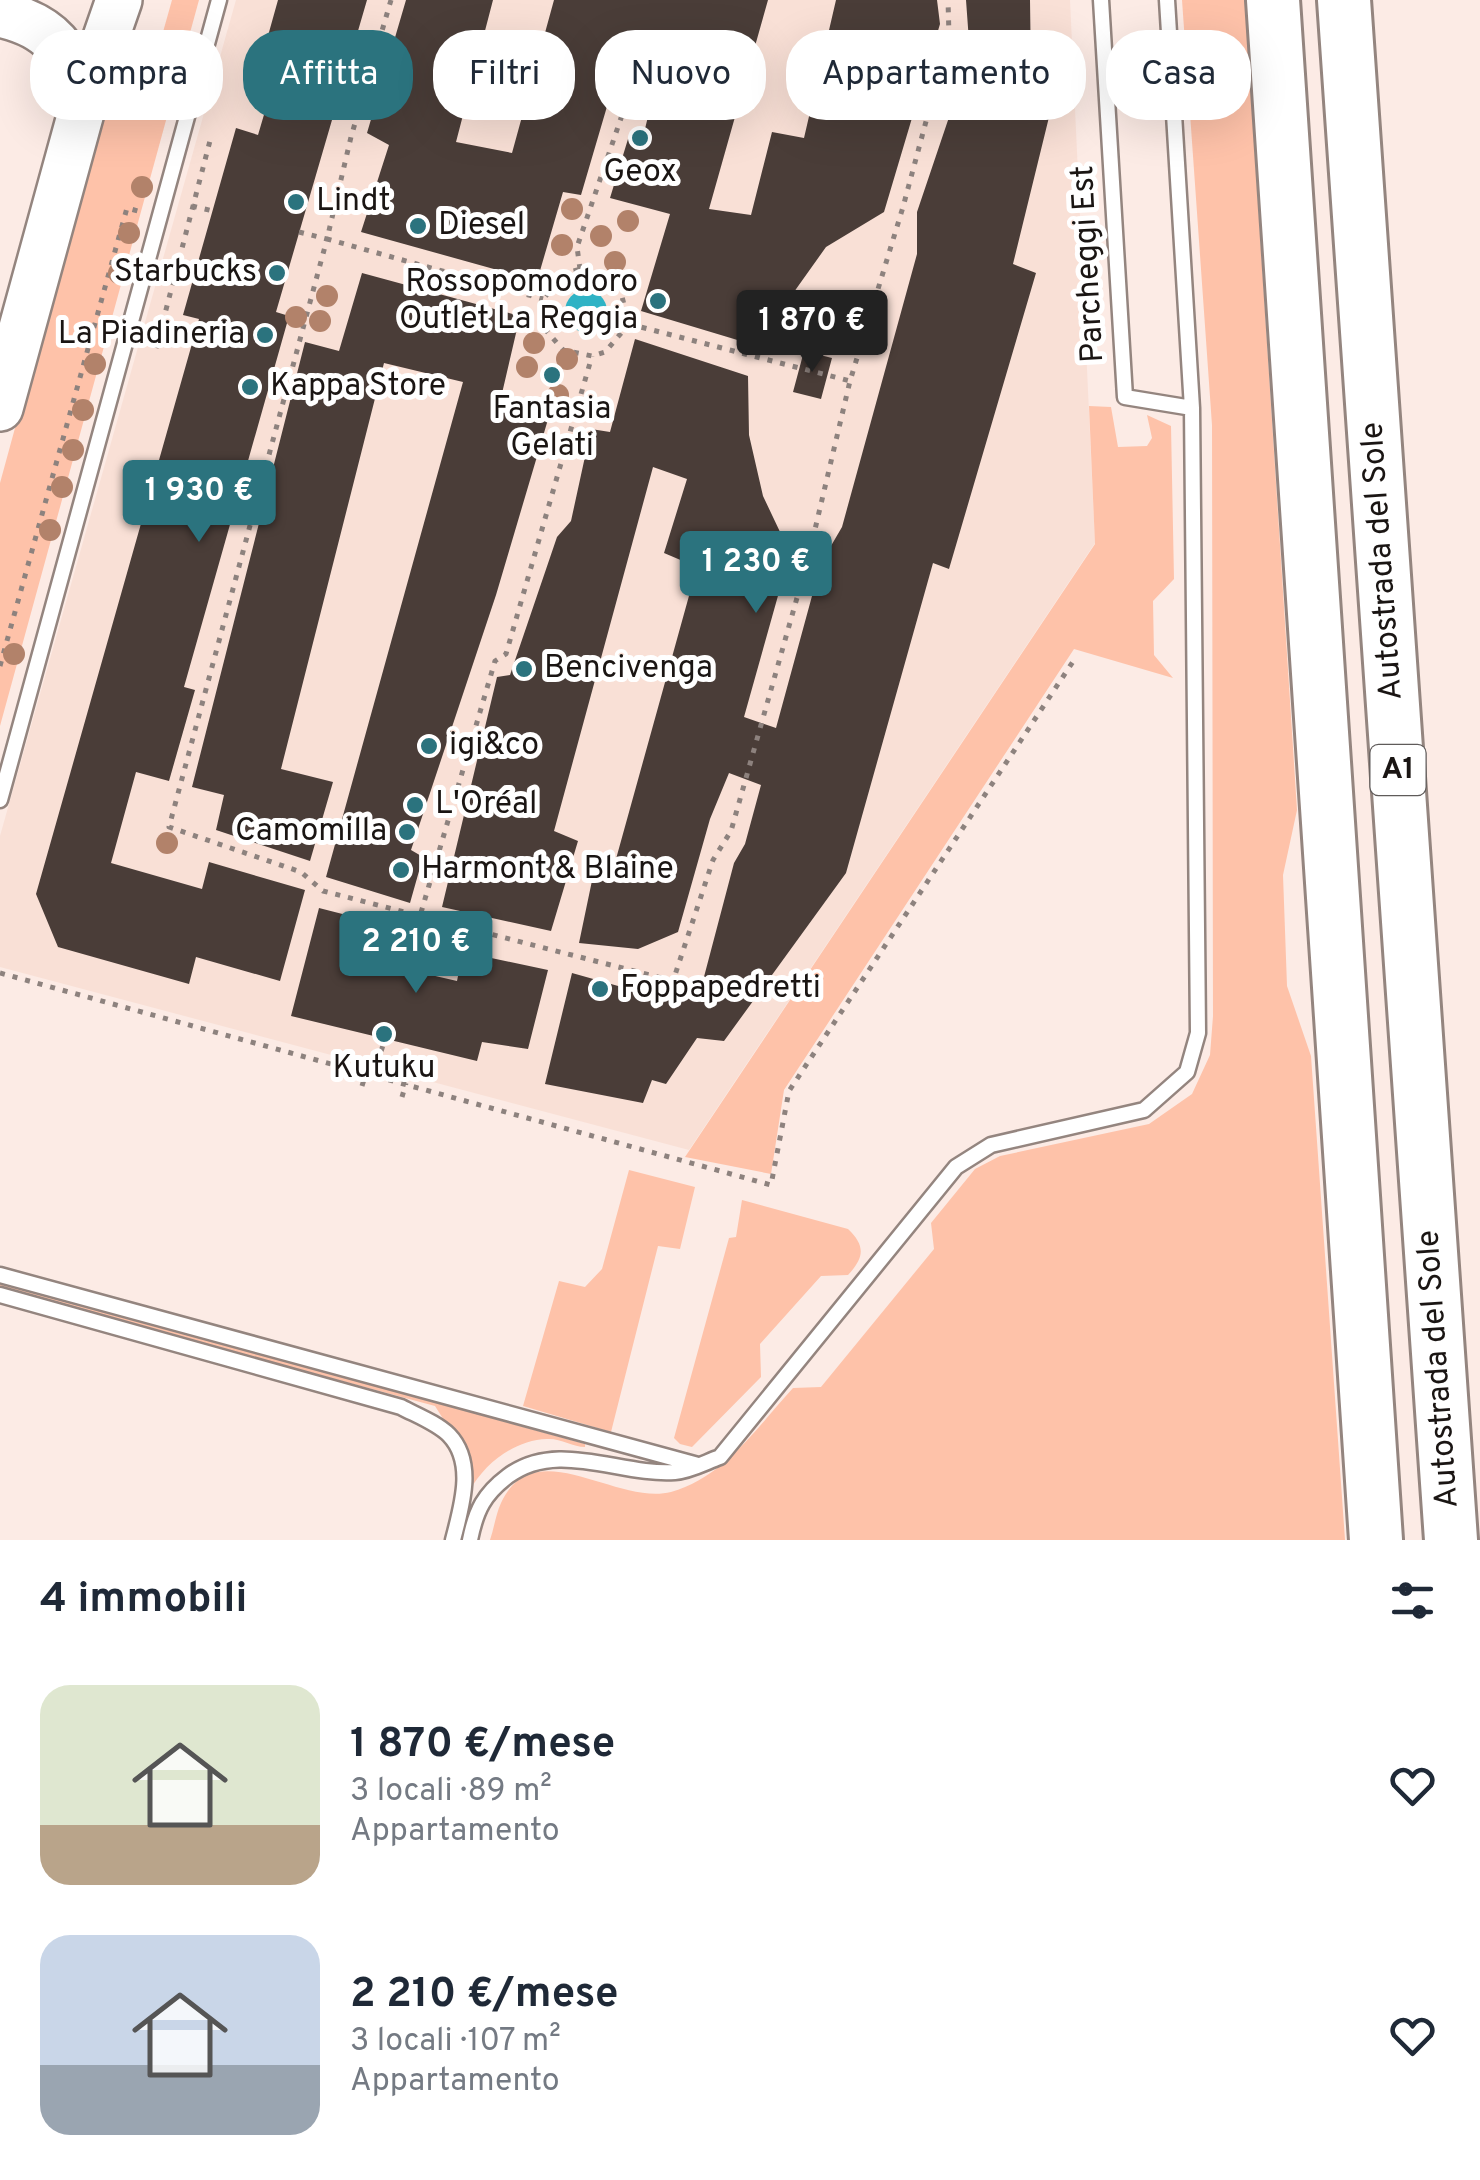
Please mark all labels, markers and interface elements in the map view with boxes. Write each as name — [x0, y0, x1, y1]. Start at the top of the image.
chip: Compra — [30, 30, 223, 120]
chip: Affitta — [243, 30, 413, 120]
chip: Filtri — [433, 30, 575, 120]
chip: Nuovo — [595, 30, 766, 120]
chip: Appartamento — [786, 30, 1086, 120]
chip: Casa — [1106, 30, 1251, 120]
marker: Geox — [629, 127, 651, 149]
place label: Geox — [603, 153, 677, 193]
street label: Parcheggi Est — [1064, 164, 1114, 364]
place label: Lindt — [316, 182, 391, 222]
marker: Lindt — [285, 191, 307, 213]
place label: Diesel — [438, 206, 525, 246]
marker: Diesel — [407, 215, 429, 237]
place label: Starbucks — [114, 253, 257, 293]
marker: Starbucks — [266, 262, 288, 284]
place label: Rossopomodoro Outlet La Reggia — [399, 263, 638, 340]
marker: Rossopomodoro Outlet La Reggia — [647, 290, 669, 312]
pin: 1 870 € — [720, 290, 904, 375]
text: 1 870 € — [759, 302, 865, 342]
place label: La Piadineria — [58, 315, 245, 355]
marker: La Piadineria — [254, 324, 276, 346]
marker: Fantasia Gelati — [541, 364, 563, 386]
place label: Kappa Store — [270, 367, 446, 407]
marker: Kappa Store — [239, 376, 261, 398]
place label: Fantasia Gelati — [493, 390, 611, 467]
street label: Autostrada del Sole — [1353, 420, 1413, 702]
pin: 1 930 € — [107, 460, 291, 545]
text: 1 930 € — [145, 472, 253, 512]
pin: 1 230 € — [664, 531, 848, 616]
text: 1 230 € — [702, 543, 810, 583]
place label: Bencivenga — [544, 649, 713, 689]
marker: Bencivenga — [513, 658, 535, 680]
place label: igi&co — [449, 726, 539, 766]
marker: igi&co — [418, 735, 440, 757]
road number: A1 — [1370, 745, 1426, 795]
place label: L'Oréal — [435, 785, 537, 825]
marker: L'Oréal — [404, 794, 426, 816]
place label: Camomilla — [235, 812, 387, 852]
marker: Camomilla — [396, 821, 418, 843]
place label: Harmont & Blaine — [421, 850, 674, 890]
marker: Harmont & Blaine — [390, 859, 412, 881]
pin: 2 210 € — [324, 911, 508, 996]
text: 2 210 € — [361, 923, 471, 963]
place label: Foppapedretti — [620, 969, 821, 1009]
marker: Foppapedretti — [589, 978, 611, 1000]
marker: Kutuku — [373, 1023, 395, 1045]
place label: Kutuku — [333, 1049, 435, 1089]
street label: Autostrada del Sole — [1409, 1228, 1469, 1510]
icon: filters — [1385, 1573, 1440, 1628]
text: 4 immobili — [40, 1574, 247, 1627]
text: 1 870 €/mese — [350, 1719, 615, 1772]
icon: home — [120, 1725, 240, 1845]
icon: heart — [1385, 1758, 1440, 1813]
text: 3 locali · 89 m² — [350, 1772, 552, 1812]
text: Appartamento — [350, 1812, 560, 1852]
text: 2 210 €/mese — [350, 1969, 618, 2022]
icon: home — [120, 1975, 240, 2095]
icon: heart — [1385, 2008, 1440, 2063]
text: 3 locali · 107 m² — [350, 2022, 561, 2062]
text: Appartamento — [350, 2062, 560, 2102]

